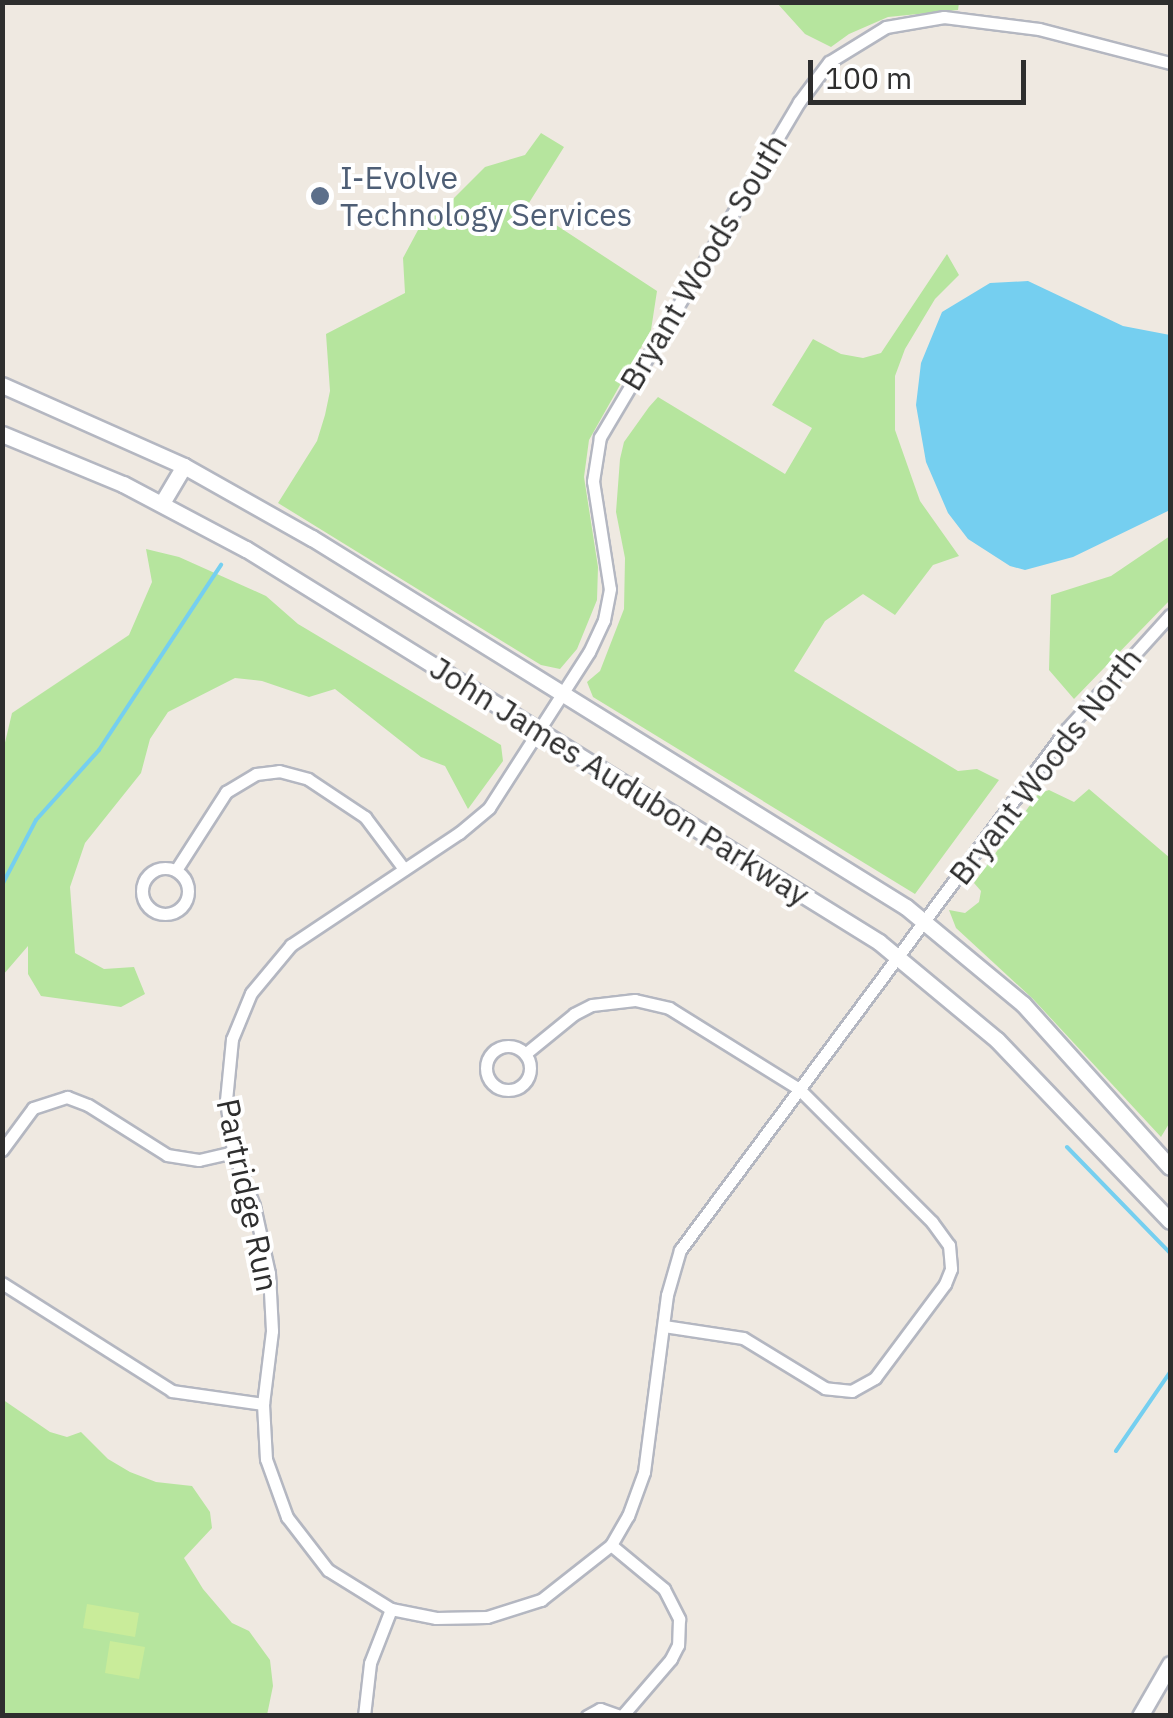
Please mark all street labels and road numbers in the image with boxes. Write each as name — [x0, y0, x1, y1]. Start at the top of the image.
street label: Bryant Woods South — [611, 127, 795, 397]
street label: Bryant Woods North — [941, 640, 1149, 892]
street label: John James Audubon Parkway — [423, 648, 817, 914]
street label: Partridge Run — [209, 1095, 287, 1295]

